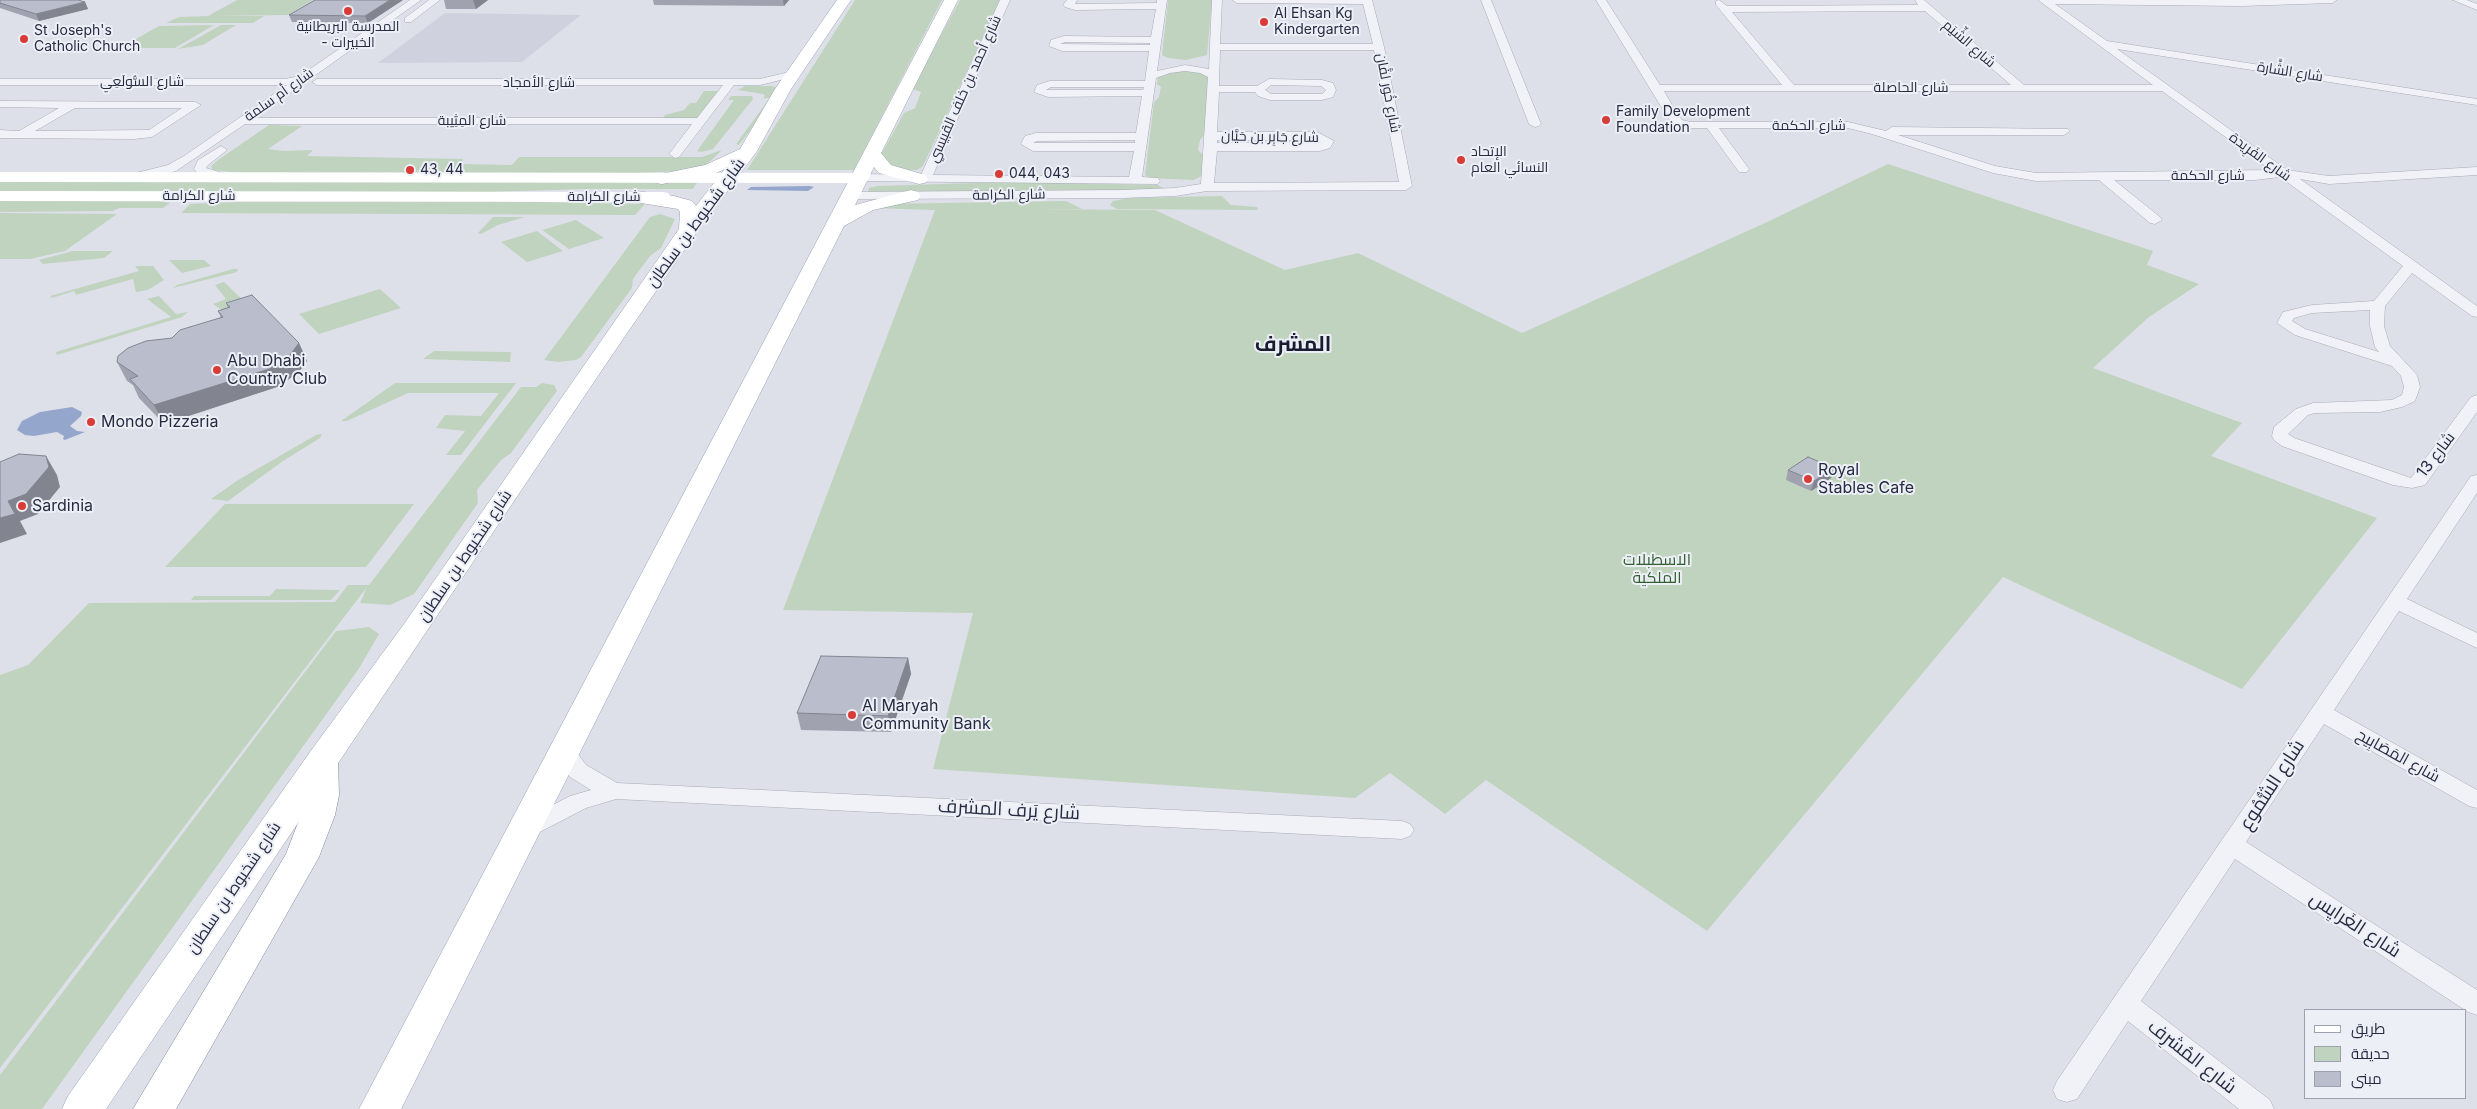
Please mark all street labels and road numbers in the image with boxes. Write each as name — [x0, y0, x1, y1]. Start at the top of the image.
street label: شارع أحمد بن خلف القبيسي — [925, 13, 1005, 165]
street label: شارع الشِّيَم — [1939, 17, 1999, 71]
street label: شارع خُور لفَّان — [1372, 52, 1404, 134]
street label: شارع الشَّارة — [2256, 58, 2324, 86]
street label: شارع أم سلمة — [241, 65, 317, 125]
street label: شارع السُّولَعِي — [100, 74, 184, 90]
street label: شارع الأمجاد — [503, 75, 575, 91]
street label: شارع الحاصلة — [1873, 80, 1949, 96]
street label: شارع المِثِيبة — [438, 113, 506, 129]
street label: شارع الحكمة — [1772, 118, 1846, 134]
street label: شارع جَابِر بن حَيَّان — [1221, 128, 1319, 146]
street label: شارع الفَرِيدة — [2226, 129, 2294, 185]
street label: شارع شخبوط بن سلطان — [643, 155, 749, 291]
street label: شارع الحكمة — [2171, 168, 2245, 184]
street label: شارع الكرامة — [972, 186, 1046, 204]
street label: شارع الكرامة — [163, 188, 235, 204]
street label: شارع الكرامة — [568, 189, 640, 205]
street label: شارع 13 — [2413, 429, 2459, 481]
street label: شارع شخبوط بن سلطان — [414, 487, 516, 625]
street label: شارع المَصَابِيح — [2353, 725, 2443, 787]
street label: شارع الشُّمُوع — [2234, 736, 2310, 834]
street label: شارع يَرف المشرف — [937, 795, 1081, 825]
street label: شارع شخبوط بن سلطان — [183, 819, 285, 957]
street label: شارع الغَرايِس — [2305, 887, 2405, 963]
street label: شارع المُشرِف — [2143, 1015, 2241, 1099]

